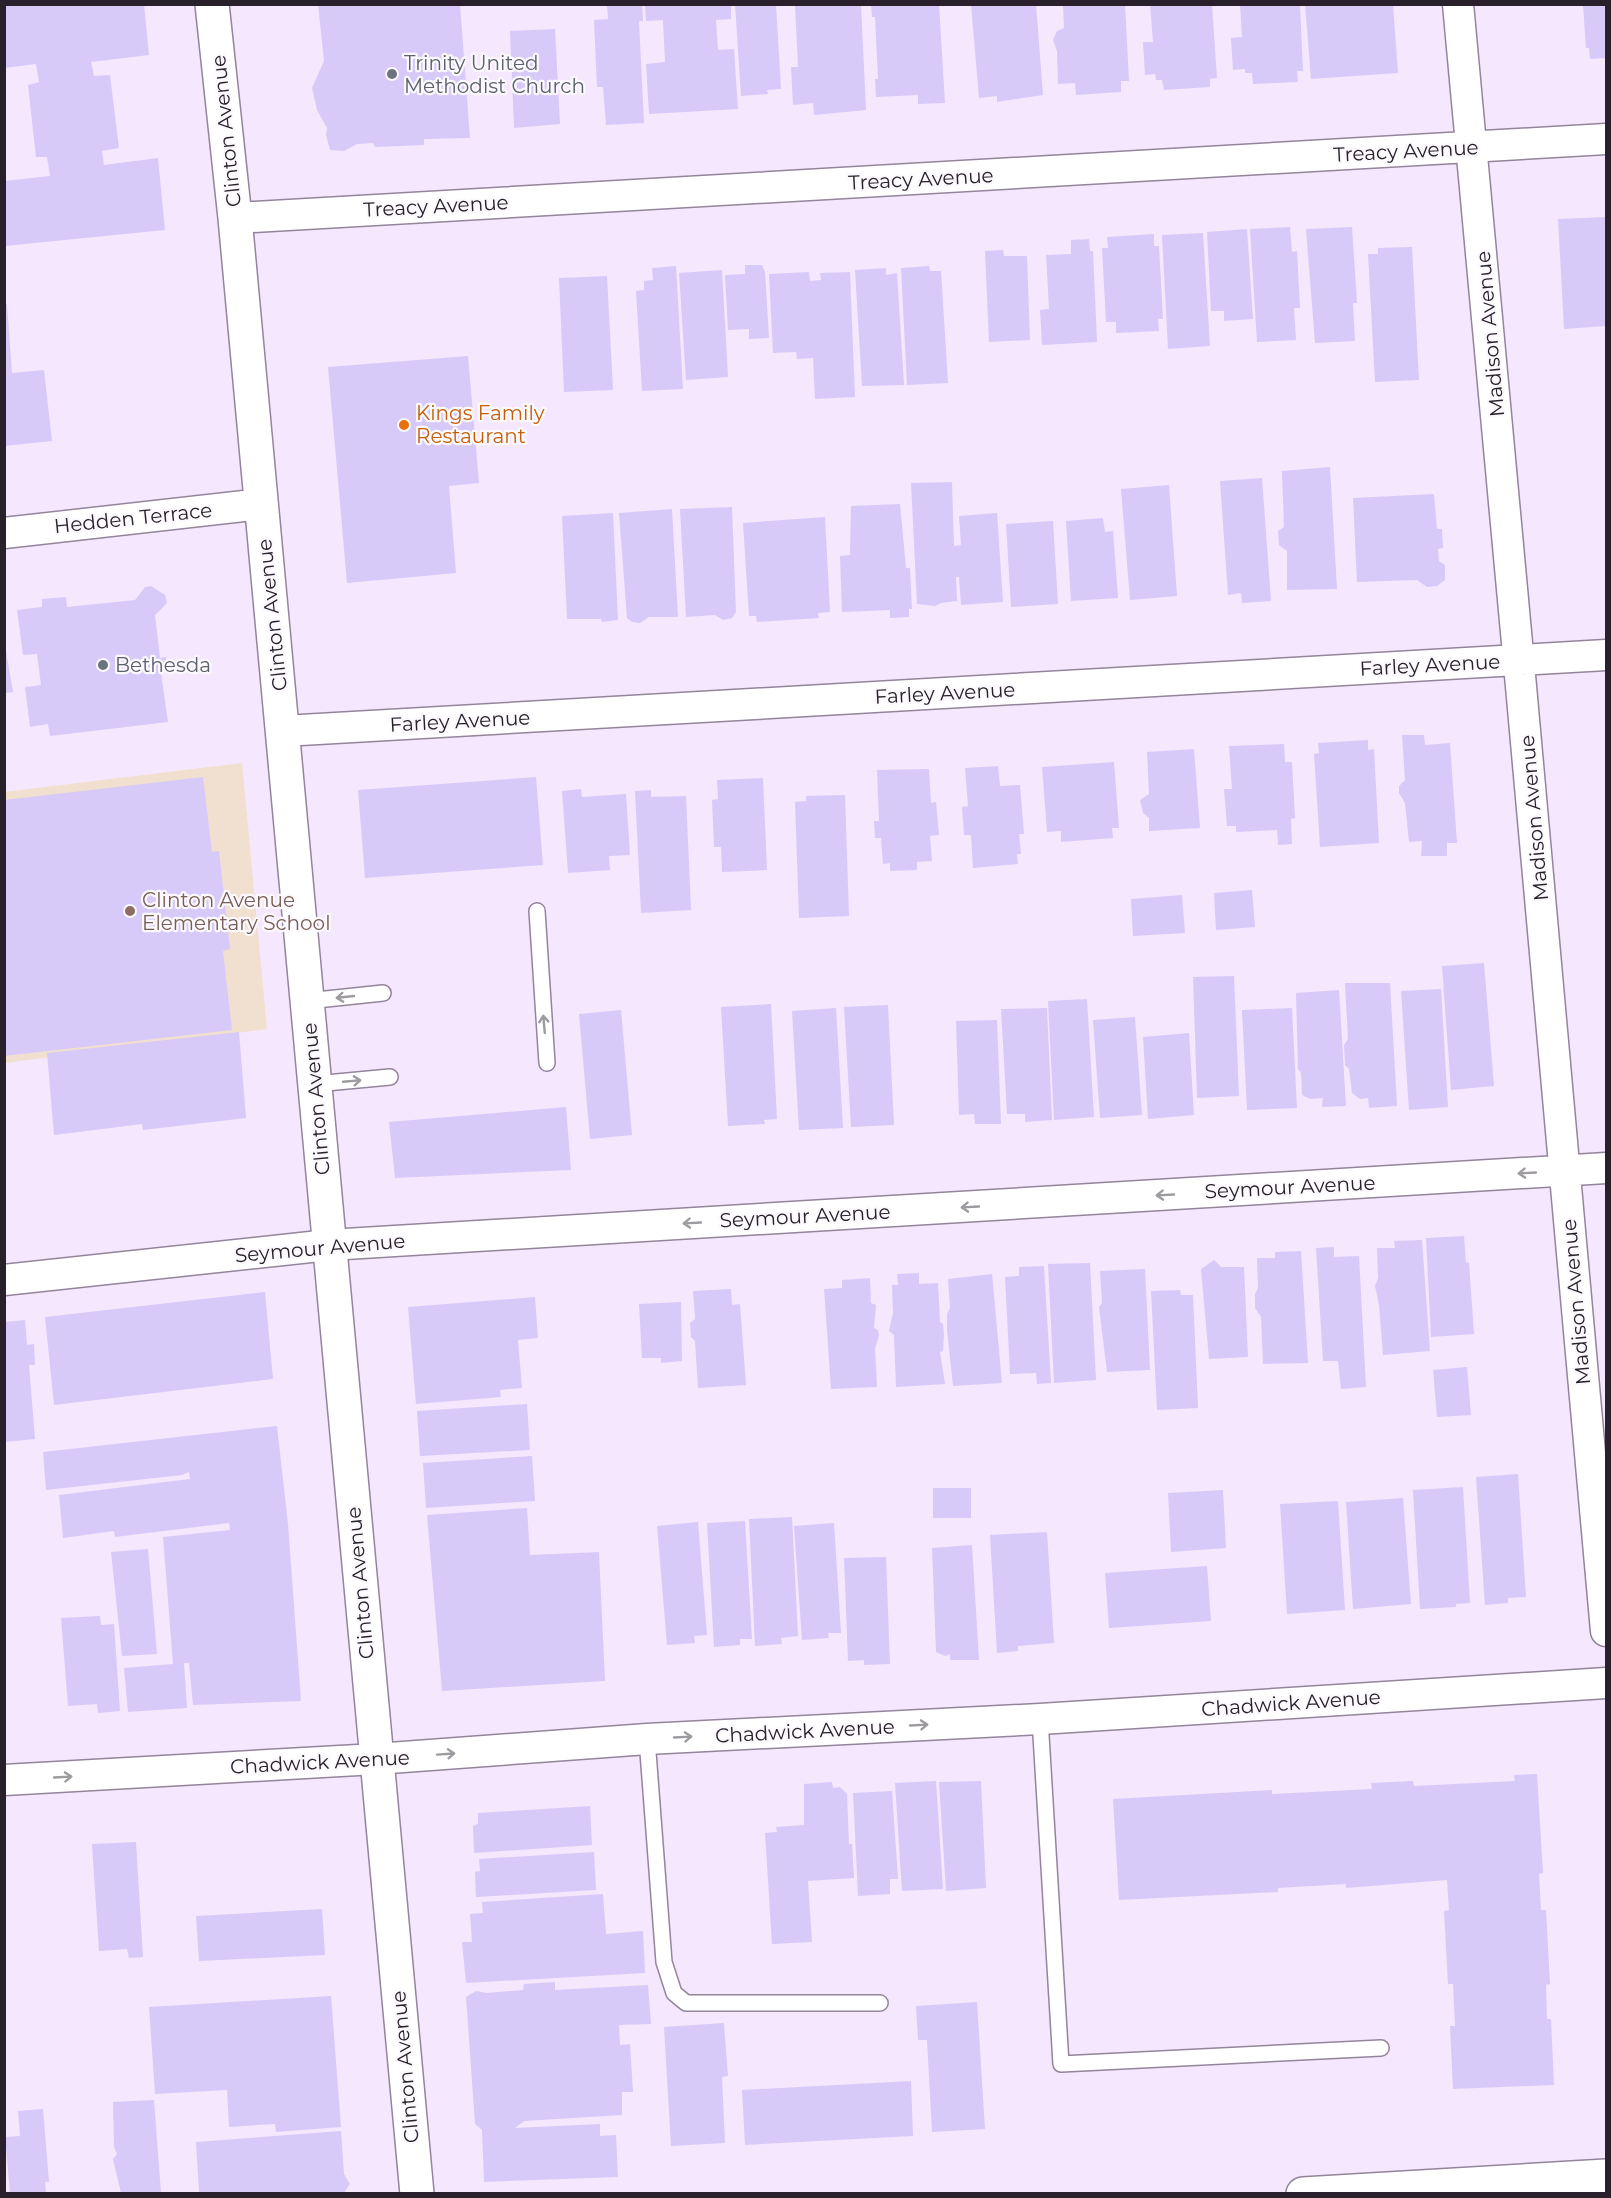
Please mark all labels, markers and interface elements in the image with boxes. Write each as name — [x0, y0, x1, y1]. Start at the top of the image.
place label: Trinity United Methodist Church — [404, 51, 585, 98]
street label: Clinton Avenue — [206, 54, 246, 208]
marker: Trinity United Methodist Church — [385, 67, 399, 81]
street label: Treacy Avenue — [1333, 135, 1479, 167]
street label: Treacy Avenue — [848, 163, 994, 195]
street label: Treacy Avenue — [363, 190, 509, 222]
street label: Madison Avenue — [1471, 250, 1509, 418]
place label: Kings Family Restaurant — [416, 401, 545, 448]
marker: Kings Family Restaurant — [397, 418, 411, 432]
street label: Hedden Terrace — [53, 498, 213, 538]
street label: Clinton Avenue — [252, 538, 292, 692]
street label: Farley Avenue — [1359, 649, 1501, 681]
place label: Bethesda — [115, 653, 211, 677]
marker: Bethesda — [96, 658, 110, 672]
street label: Farley Avenue — [874, 677, 1016, 709]
street label: Farley Avenue — [389, 705, 531, 737]
street label: Madison Avenue — [1515, 734, 1553, 902]
place label: Clinton Avenue Elementary School — [142, 888, 331, 935]
marker: Clinton Avenue Elementary School — [123, 904, 137, 918]
one-way arrow — [335, 992, 355, 1003]
one-way arrow — [538, 1014, 549, 1034]
street label: Clinton Avenue — [297, 1022, 335, 1176]
one-way arrow — [342, 1075, 362, 1086]
one-way arrow — [1518, 1168, 1538, 1179]
street label: Seymour Avenue — [1204, 1171, 1376, 1203]
one-way arrow — [1155, 1189, 1175, 1200]
street label: Seymour Avenue — [719, 1200, 891, 1232]
one-way arrow — [961, 1201, 981, 1212]
one-way arrow — [682, 1218, 702, 1229]
street label: Madison Avenue — [1557, 1218, 1595, 1386]
street label: Seymour Avenue — [234, 1229, 406, 1267]
street label: Clinton Avenue — [341, 1506, 379, 1660]
street label: Chadwick Avenue — [1200, 1685, 1382, 1721]
street label: Chadwick Avenue — [715, 1714, 895, 1748]
one-way arrow — [909, 1720, 929, 1731]
one-way arrow — [672, 1731, 692, 1742]
street label: Chadwick Avenue — [230, 1745, 410, 1779]
one-way arrow — [436, 1748, 456, 1759]
one-way arrow — [52, 1771, 72, 1782]
street label: Clinton Avenue — [386, 1990, 424, 2144]

